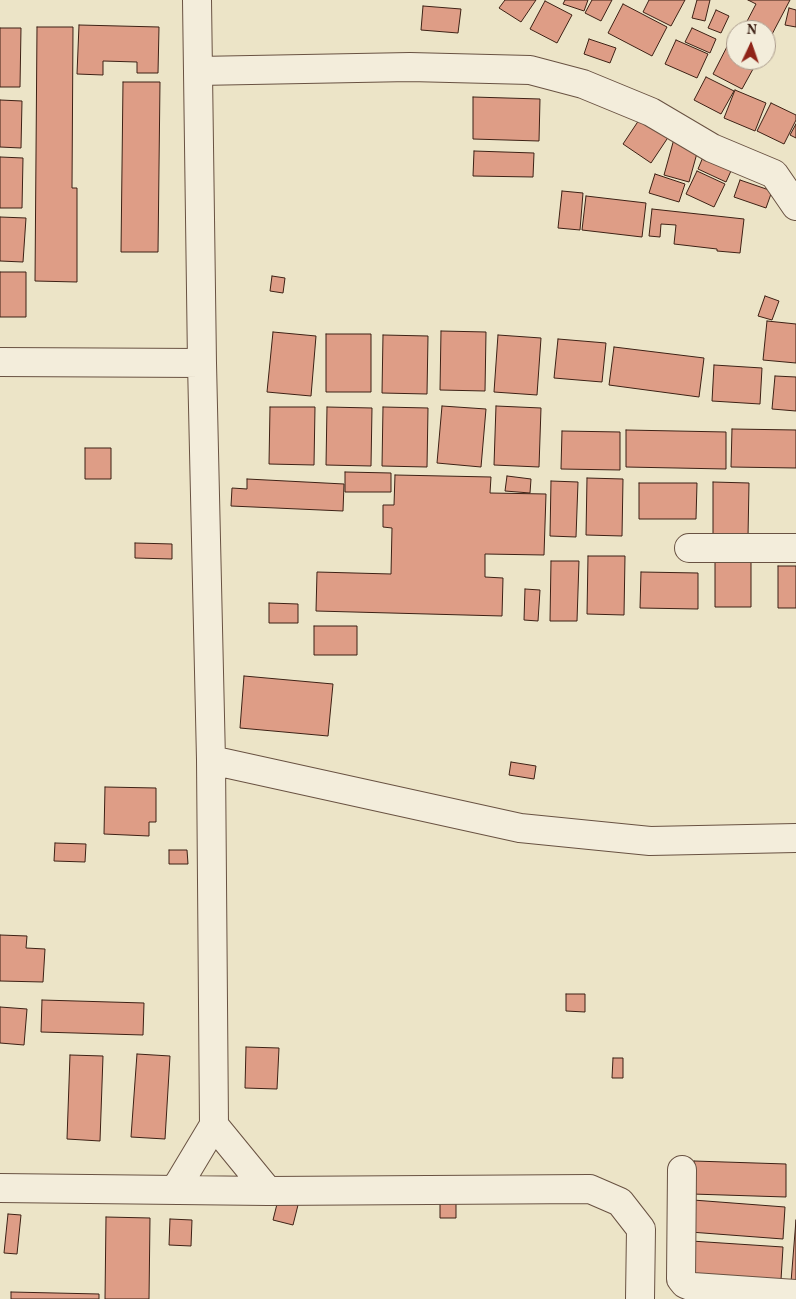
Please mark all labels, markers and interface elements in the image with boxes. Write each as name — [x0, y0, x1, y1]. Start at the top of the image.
north arrow — [726, 20, 776, 70]
text: N — [746, 21, 757, 40]

